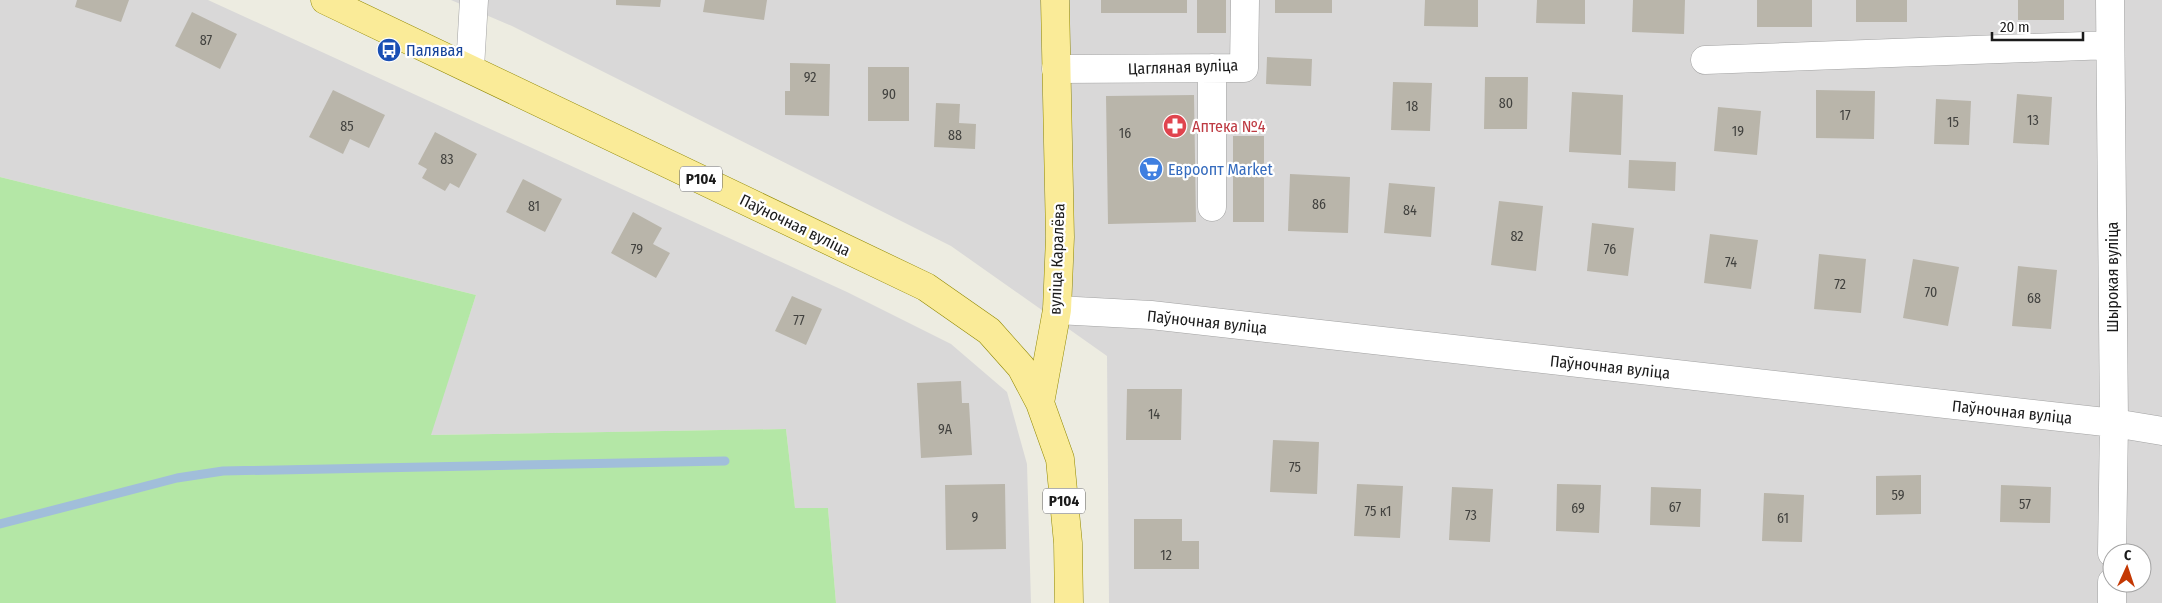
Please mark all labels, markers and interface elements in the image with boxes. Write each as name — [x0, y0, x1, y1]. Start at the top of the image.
scale bar — [1992, 10, 2083, 42]
text: 20 m — [2000, 18, 2030, 36]
house number: 87 — [200, 32, 213, 49]
bus stop icon: Палявая — [376, 37, 402, 63]
place label: Палявая — [406, 41, 463, 60]
street label: Цагляная вуліца — [1127, 56, 1239, 78]
house number: 92 — [804, 69, 816, 86]
house number: 90 — [882, 86, 896, 103]
house number: 80 — [1499, 95, 1513, 112]
house number: 18 — [1406, 98, 1418, 115]
house number: 17 — [1839, 107, 1851, 124]
house number: 13 — [2027, 112, 2039, 129]
pharmacy icon: Аптека №4 — [1162, 113, 1188, 139]
house number: 15 — [1947, 114, 1959, 131]
place label: Аптека №4 — [1192, 117, 1266, 136]
house number: 85 — [340, 118, 354, 135]
house number: 19 — [1732, 123, 1744, 140]
house number: 16 — [1119, 125, 1131, 142]
house number: 88 — [948, 127, 962, 144]
house number: 83 — [440, 151, 454, 168]
supermarket icon: Евроопт Market — [1138, 156, 1164, 182]
place label: Евроопт Market — [1168, 160, 1273, 179]
road number: Р104 — [680, 166, 722, 192]
street label: Паўночная вуліца — [737, 190, 854, 260]
house number: 86 — [1312, 196, 1326, 213]
house number: 81 — [528, 198, 540, 215]
house number: 84 — [1403, 202, 1417, 219]
street label: вуліца Каралёва — [1046, 203, 1068, 315]
street label: Шырокая вуліца — [2103, 221, 2122, 332]
house number: 82 — [1510, 228, 1524, 245]
house number: 79 — [631, 241, 643, 258]
house number: 76 — [1604, 241, 1616, 258]
house number: 74 — [1725, 254, 1737, 271]
house number: 72 — [1834, 276, 1846, 293]
house number: 70 — [1925, 284, 1937, 301]
house number: 68 — [2027, 290, 2041, 307]
street label: Паўночная вуліца — [1146, 306, 1268, 338]
house number: 77 — [793, 312, 805, 329]
street label: Паўночная вуліца — [1549, 351, 1671, 383]
street label: Паўночная вуліца — [1951, 396, 2073, 428]
house number: 14 — [1148, 406, 1160, 423]
house number: 9А — [938, 421, 953, 438]
house number: 75 — [1289, 459, 1301, 476]
house number: 59 — [1891, 487, 1905, 504]
road number: Р104 — [1043, 488, 1085, 514]
house number: 57 — [2019, 496, 2031, 513]
house number: 67 — [1669, 499, 1681, 516]
house number: 69 — [1571, 500, 1585, 517]
house number: 75 к1 — [1364, 503, 1392, 520]
house number: 73 — [1465, 507, 1477, 524]
house number: 9 — [972, 509, 979, 526]
house number: 61 — [1777, 510, 1789, 527]
north arrow — [2102, 543, 2152, 593]
house number: 12 — [1160, 547, 1172, 564]
text: С — [2124, 547, 2132, 564]

